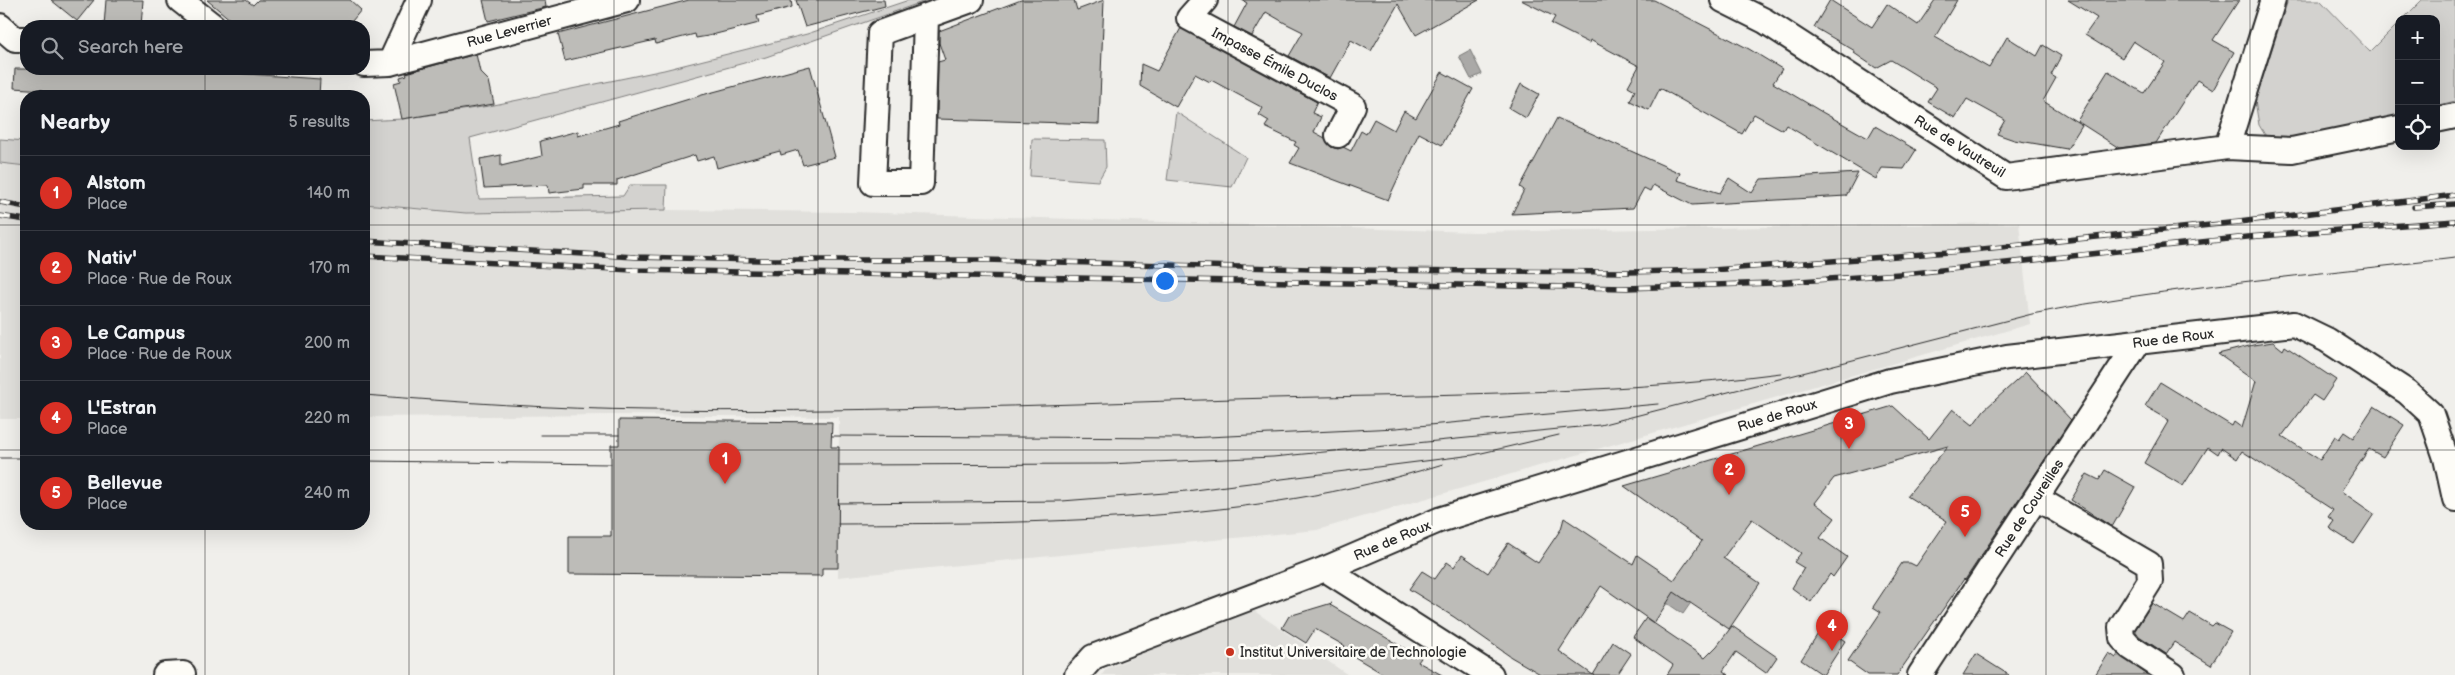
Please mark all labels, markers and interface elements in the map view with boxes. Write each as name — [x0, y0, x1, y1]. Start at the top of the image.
street label: Rue Leverrier — [465, 12, 554, 51]
map controls — [2395, 15, 2440, 150]
button: + — [2395, 15, 2440, 60]
search box — [20, 20, 370, 75]
street label: Impasse Émile Duclos — [1209, 23, 1341, 105]
icon: search — [38, 34, 66, 62]
text: Search here — [78, 36, 183, 59]
button: − — [2395, 60, 2440, 105]
button: locate — [2395, 105, 2440, 150]
text: Nearby — [40, 110, 110, 135]
street label: Rue de Vautreuil — [1911, 112, 2008, 181]
text: 5 results — [288, 113, 350, 132]
text: Alstom — [87, 172, 146, 195]
text: 1 — [53, 184, 59, 203]
text: 140 m — [307, 184, 350, 203]
text: Place — [87, 195, 128, 214]
text: Nativ' — [87, 247, 136, 270]
text: 2 — [51, 259, 61, 278]
text: 170 m — [309, 259, 350, 278]
your location — [1152, 268, 1178, 294]
text: Place · Rue de Roux — [87, 270, 232, 289]
text: Le Campus — [87, 322, 185, 345]
street label: Rue de Roux — [2131, 325, 2215, 352]
text: 3 — [51, 334, 61, 353]
text: 200 m — [304, 334, 350, 353]
text: Place · Rue de Roux — [87, 345, 232, 364]
street label: Rue de Roux — [1735, 395, 1819, 436]
text: L'Estran — [87, 397, 157, 420]
pin: 3 — [1833, 408, 1865, 449]
text: 4 — [51, 409, 61, 428]
text: 220 m — [304, 409, 350, 428]
text: Place — [87, 420, 128, 439]
pin: 1 — [709, 443, 741, 484]
pin: 2 — [1713, 454, 1745, 495]
street label: Rue de Coureilles — [1991, 456, 2067, 560]
text: Bellevue — [87, 472, 162, 495]
text: 5 — [51, 484, 61, 503]
text: 240 m — [304, 484, 350, 503]
text: Place — [87, 495, 128, 514]
pin: 5 — [1949, 496, 1981, 537]
street label: Rue de Roux — [1351, 516, 1434, 564]
pin: 4 — [1816, 610, 1848, 651]
place label: Institut Universitaire de Technologie — [1240, 644, 1466, 661]
marker: Institut Universitaire de Technologie — [1224, 646, 1236, 658]

